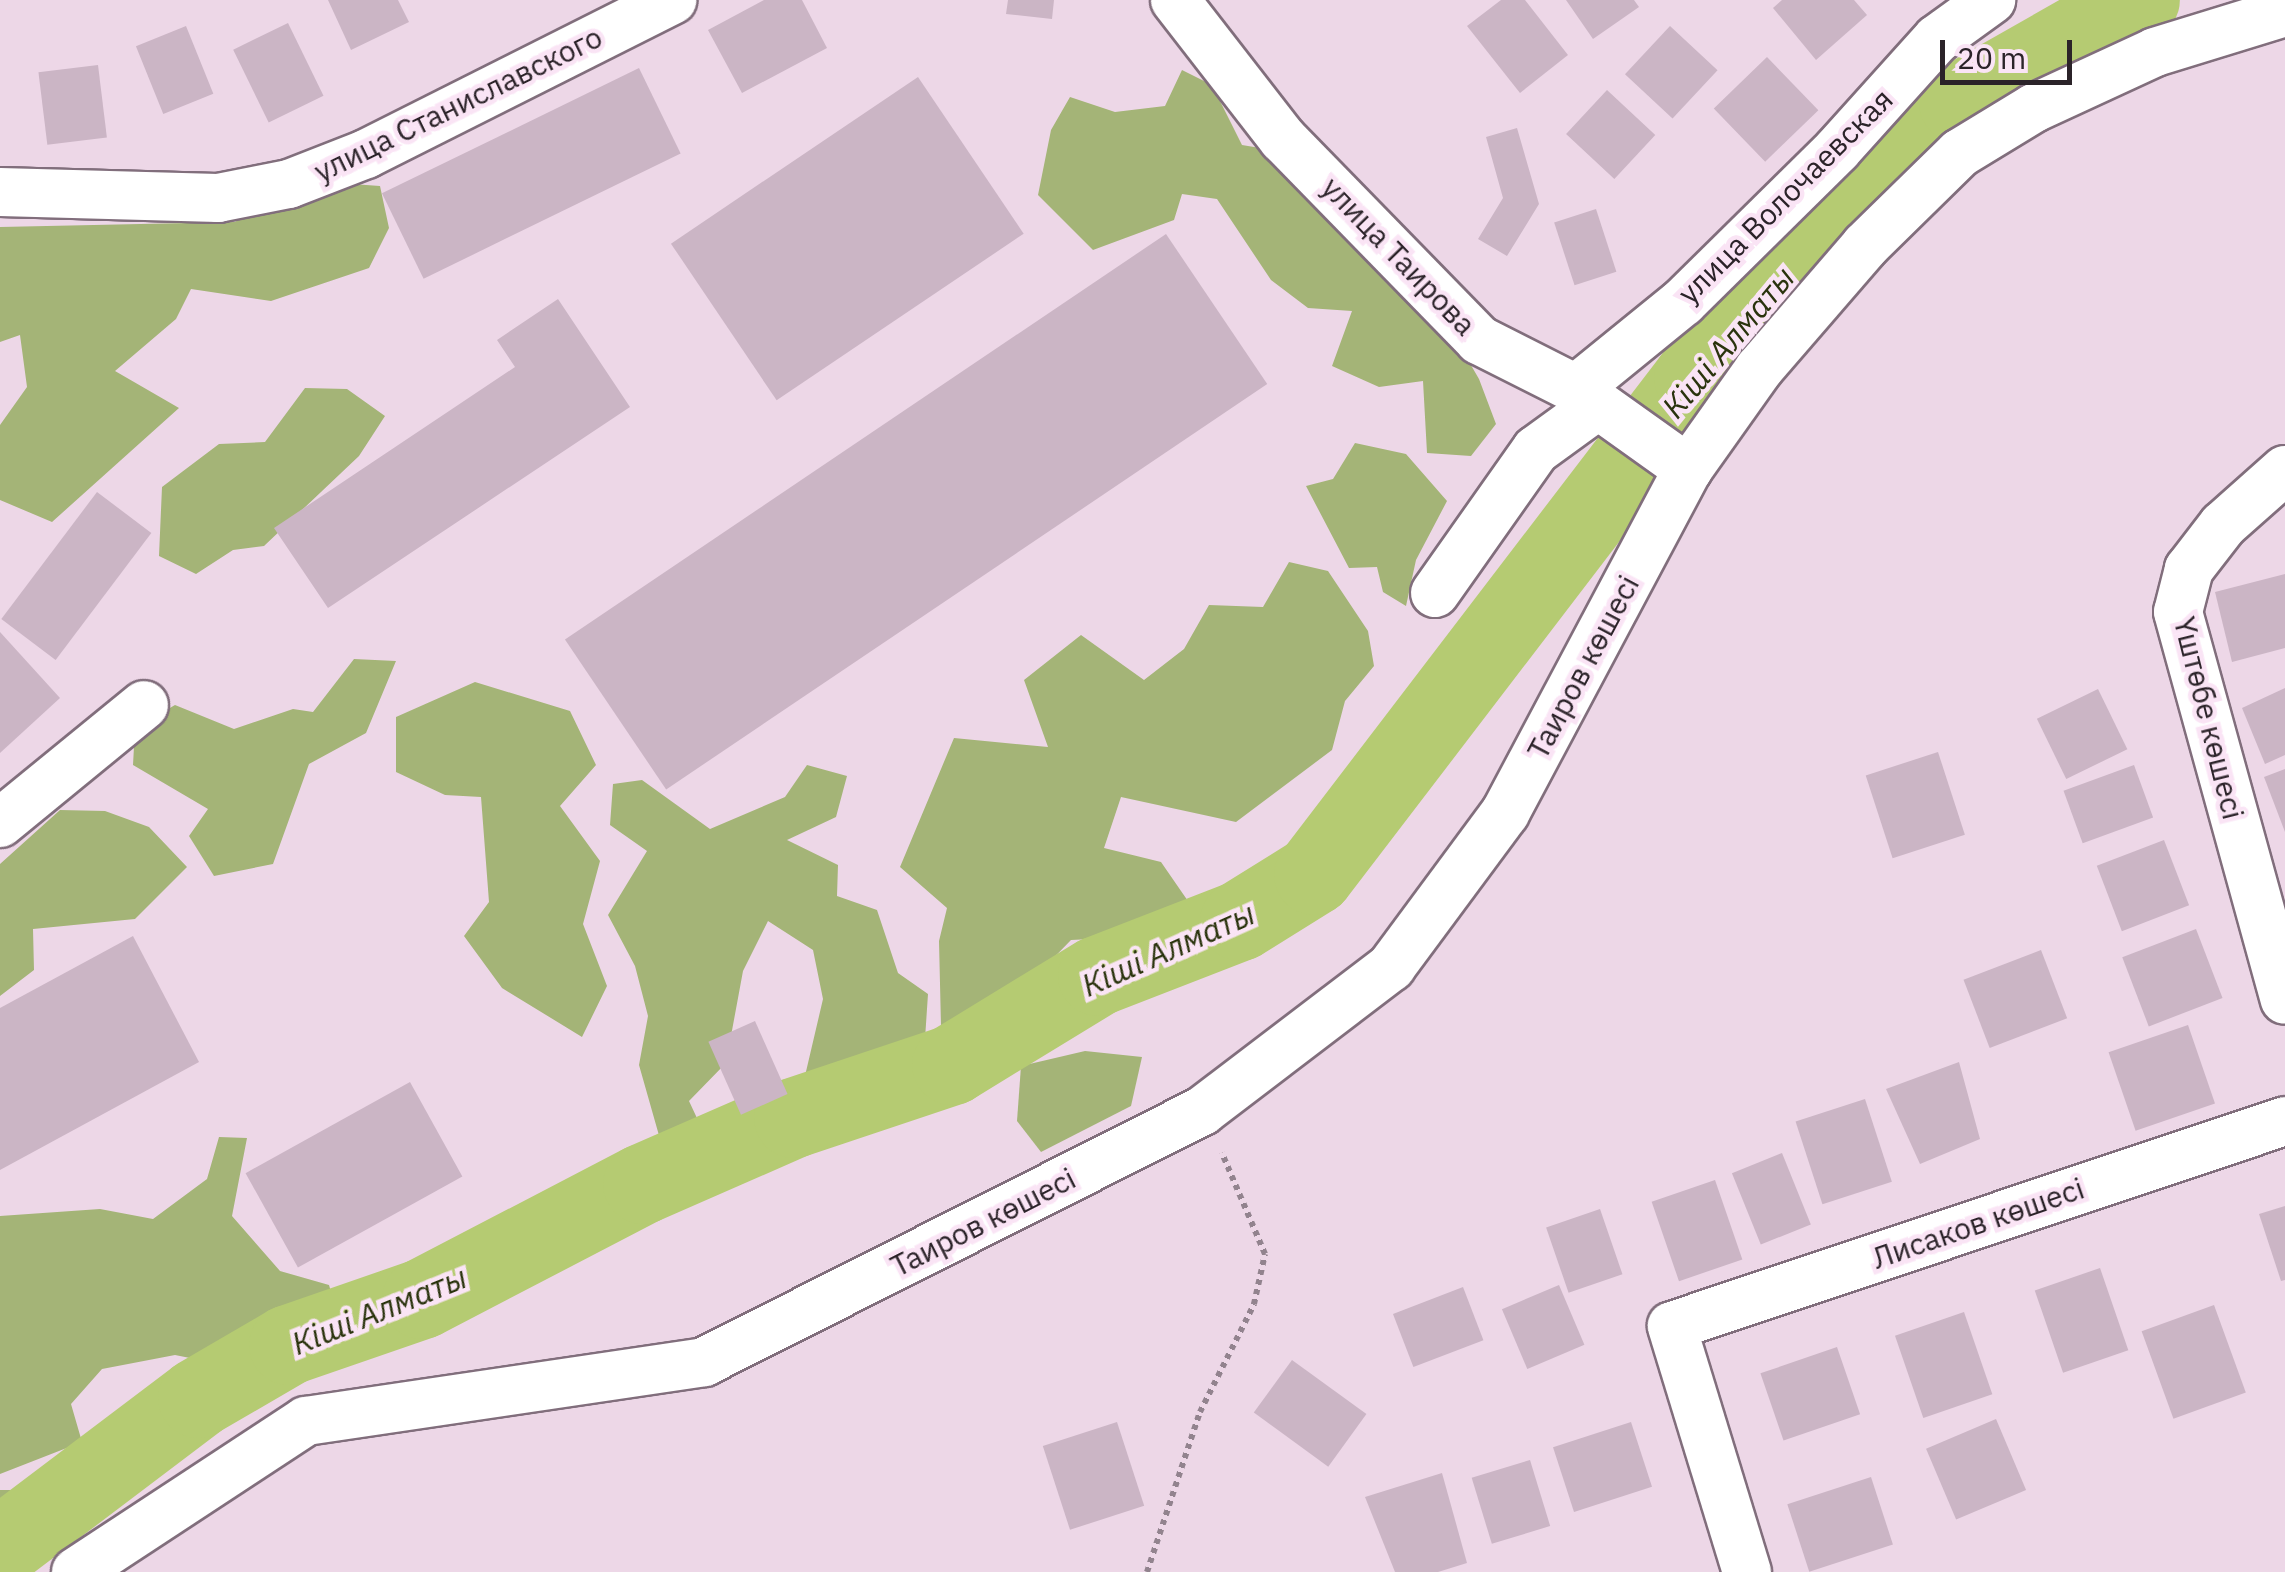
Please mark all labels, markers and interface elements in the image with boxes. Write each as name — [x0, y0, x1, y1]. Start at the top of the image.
street label: улица Станиславского — [308, 19, 608, 189]
scale bar — [1945, 20, 2078, 82]
text: 20 m — [1957, 38, 2026, 77]
street label: улица Волочаевская — [1670, 81, 1900, 311]
street label: улица Таирова — [1315, 170, 1483, 342]
water label: Кіші Алматы — [1654, 259, 1802, 425]
street label: Таиров көшесі — [1520, 569, 1646, 765]
street label: Үштөбе көшесі — [2166, 613, 2252, 823]
water label: Кіші Алматы — [1075, 894, 1261, 1004]
street label: Таиров көшесі — [885, 1160, 1081, 1284]
street label: Лисаков көшесі — [1867, 1170, 2089, 1276]
water label: Кіші Алматы — [286, 1257, 472, 1363]

